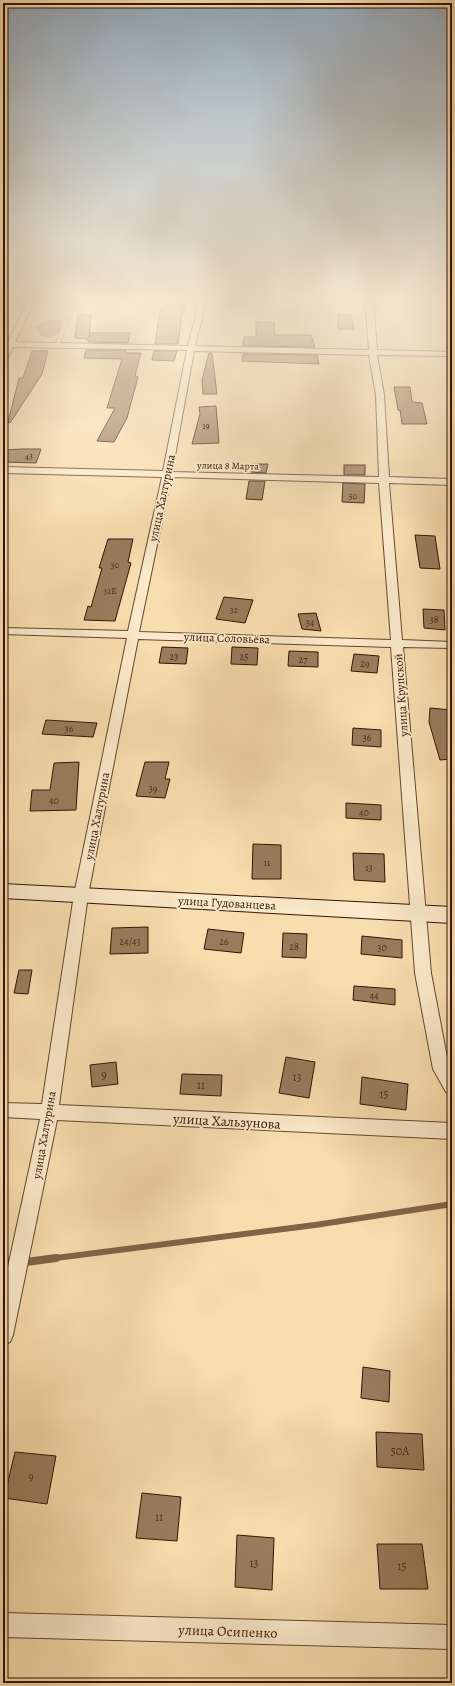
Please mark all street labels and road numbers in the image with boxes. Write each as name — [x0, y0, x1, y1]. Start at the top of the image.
street label: улица Халтурина — [145, 452, 179, 544]
street label: улица 8 Марта — [196, 458, 259, 474]
street label: улица Соловьёва — [183, 628, 271, 648]
street label: улица Крупской — [390, 653, 412, 738]
street label: улица Халтурина — [80, 770, 113, 862]
street label: улица Гудованцева — [177, 892, 277, 914]
street label: улица Халтурина — [28, 1089, 60, 1181]
street label: улица Хальзунова — [172, 1109, 282, 1134]
street label: улица Осипенко — [177, 1620, 278, 1643]

